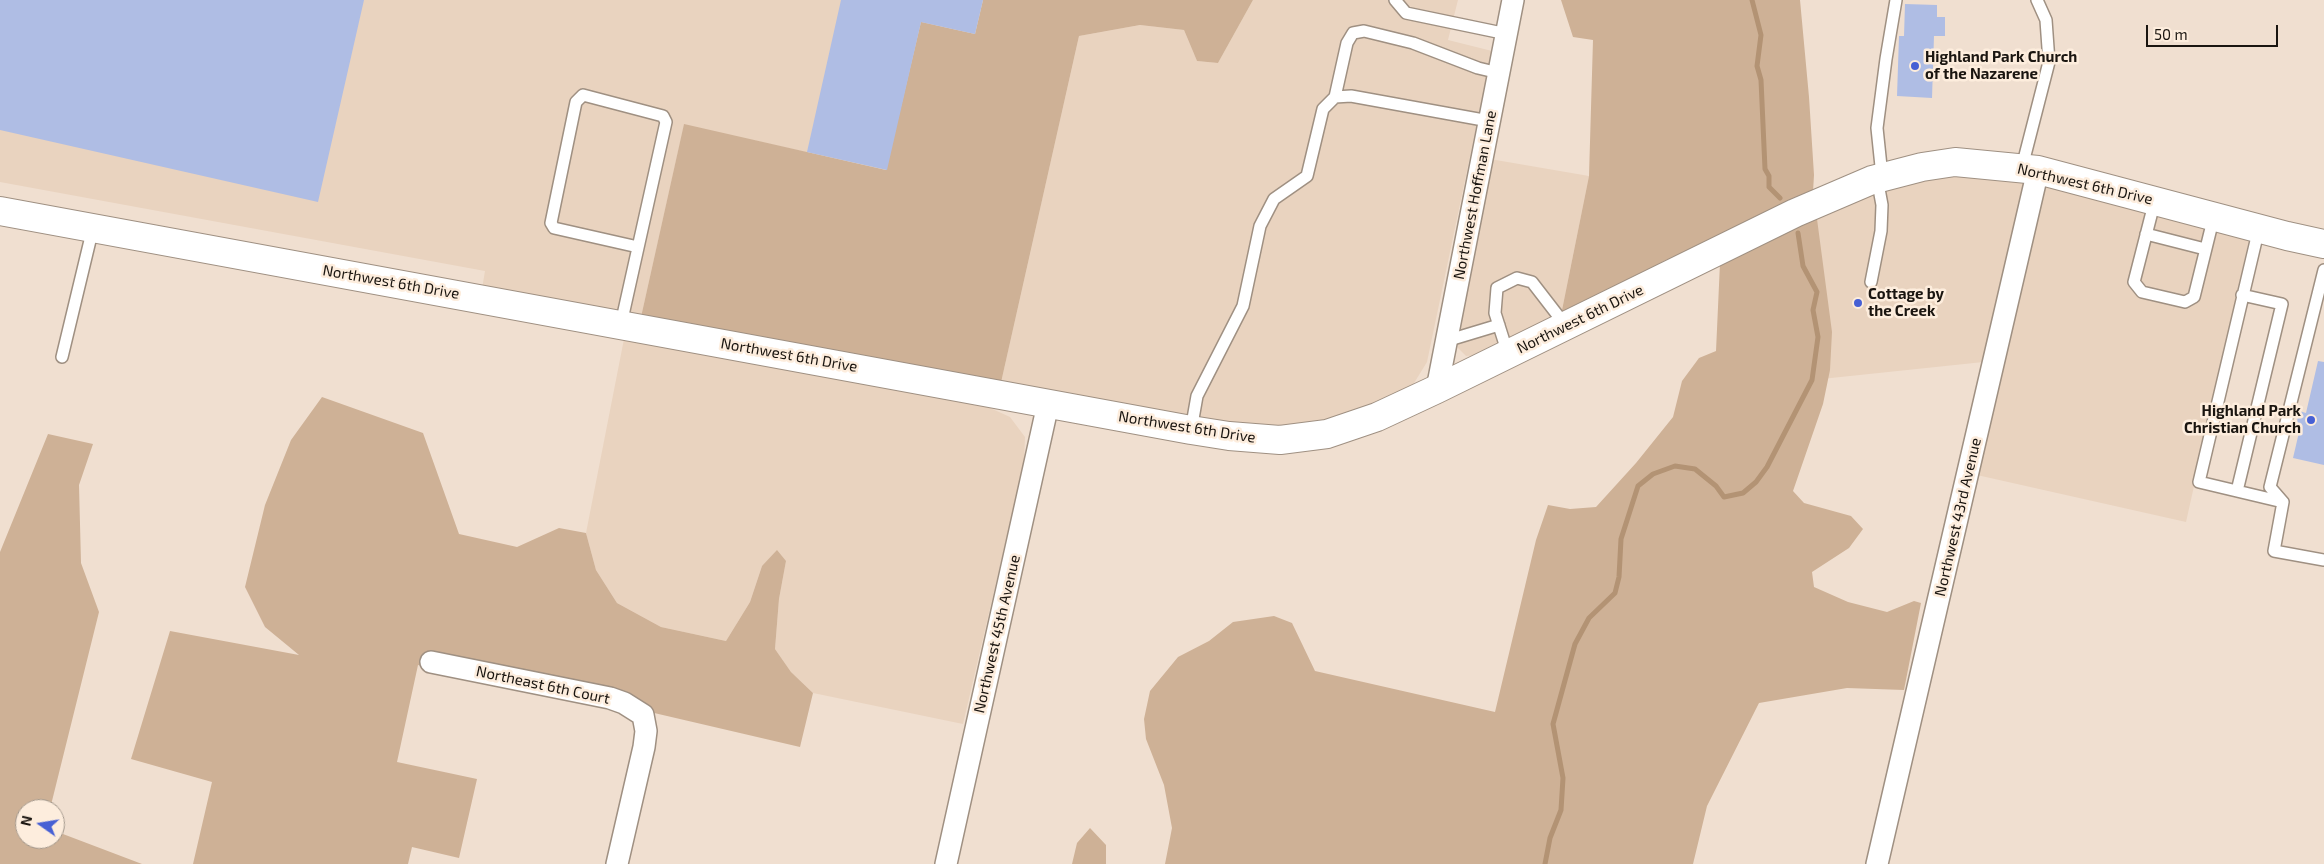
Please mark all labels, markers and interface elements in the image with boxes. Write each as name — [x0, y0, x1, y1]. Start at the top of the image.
scale bar — [2149, 15, 2282, 47]
text: 50 m — [2154, 25, 2188, 43]
place label: Highland Park Church of the Nazarene — [1925, 48, 2077, 83]
marker: Highland Park Church of the Nazarene — [1909, 60, 1921, 72]
street label: Northwest Hoffman Lane — [1450, 109, 1500, 281]
street label: Northwest 6th Drive — [2015, 160, 2155, 208]
street label: Northwest 6th Drive — [321, 261, 461, 303]
street label: Northwest 6th Drive — [1514, 281, 1646, 357]
place label: Cottage by the Creek — [1868, 285, 1944, 320]
marker: Cottage by the Creek — [1852, 297, 1864, 309]
street label: Northwest 6th Drive — [719, 334, 859, 376]
place label: Highland Park Christian Church — [2184, 402, 2301, 437]
street label: Northwest 6th Drive — [1117, 407, 1257, 447]
marker: Highland Park Christian Church — [2305, 414, 2317, 426]
street label: Northwest 43rd Avenue — [1931, 436, 1985, 598]
street label: Northwest 45th Avenue — [970, 553, 1024, 715]
street label: Northeast 6th Court — [475, 662, 611, 708]
north arrow — [15, 799, 65, 849]
text: N — [16, 814, 35, 828]

